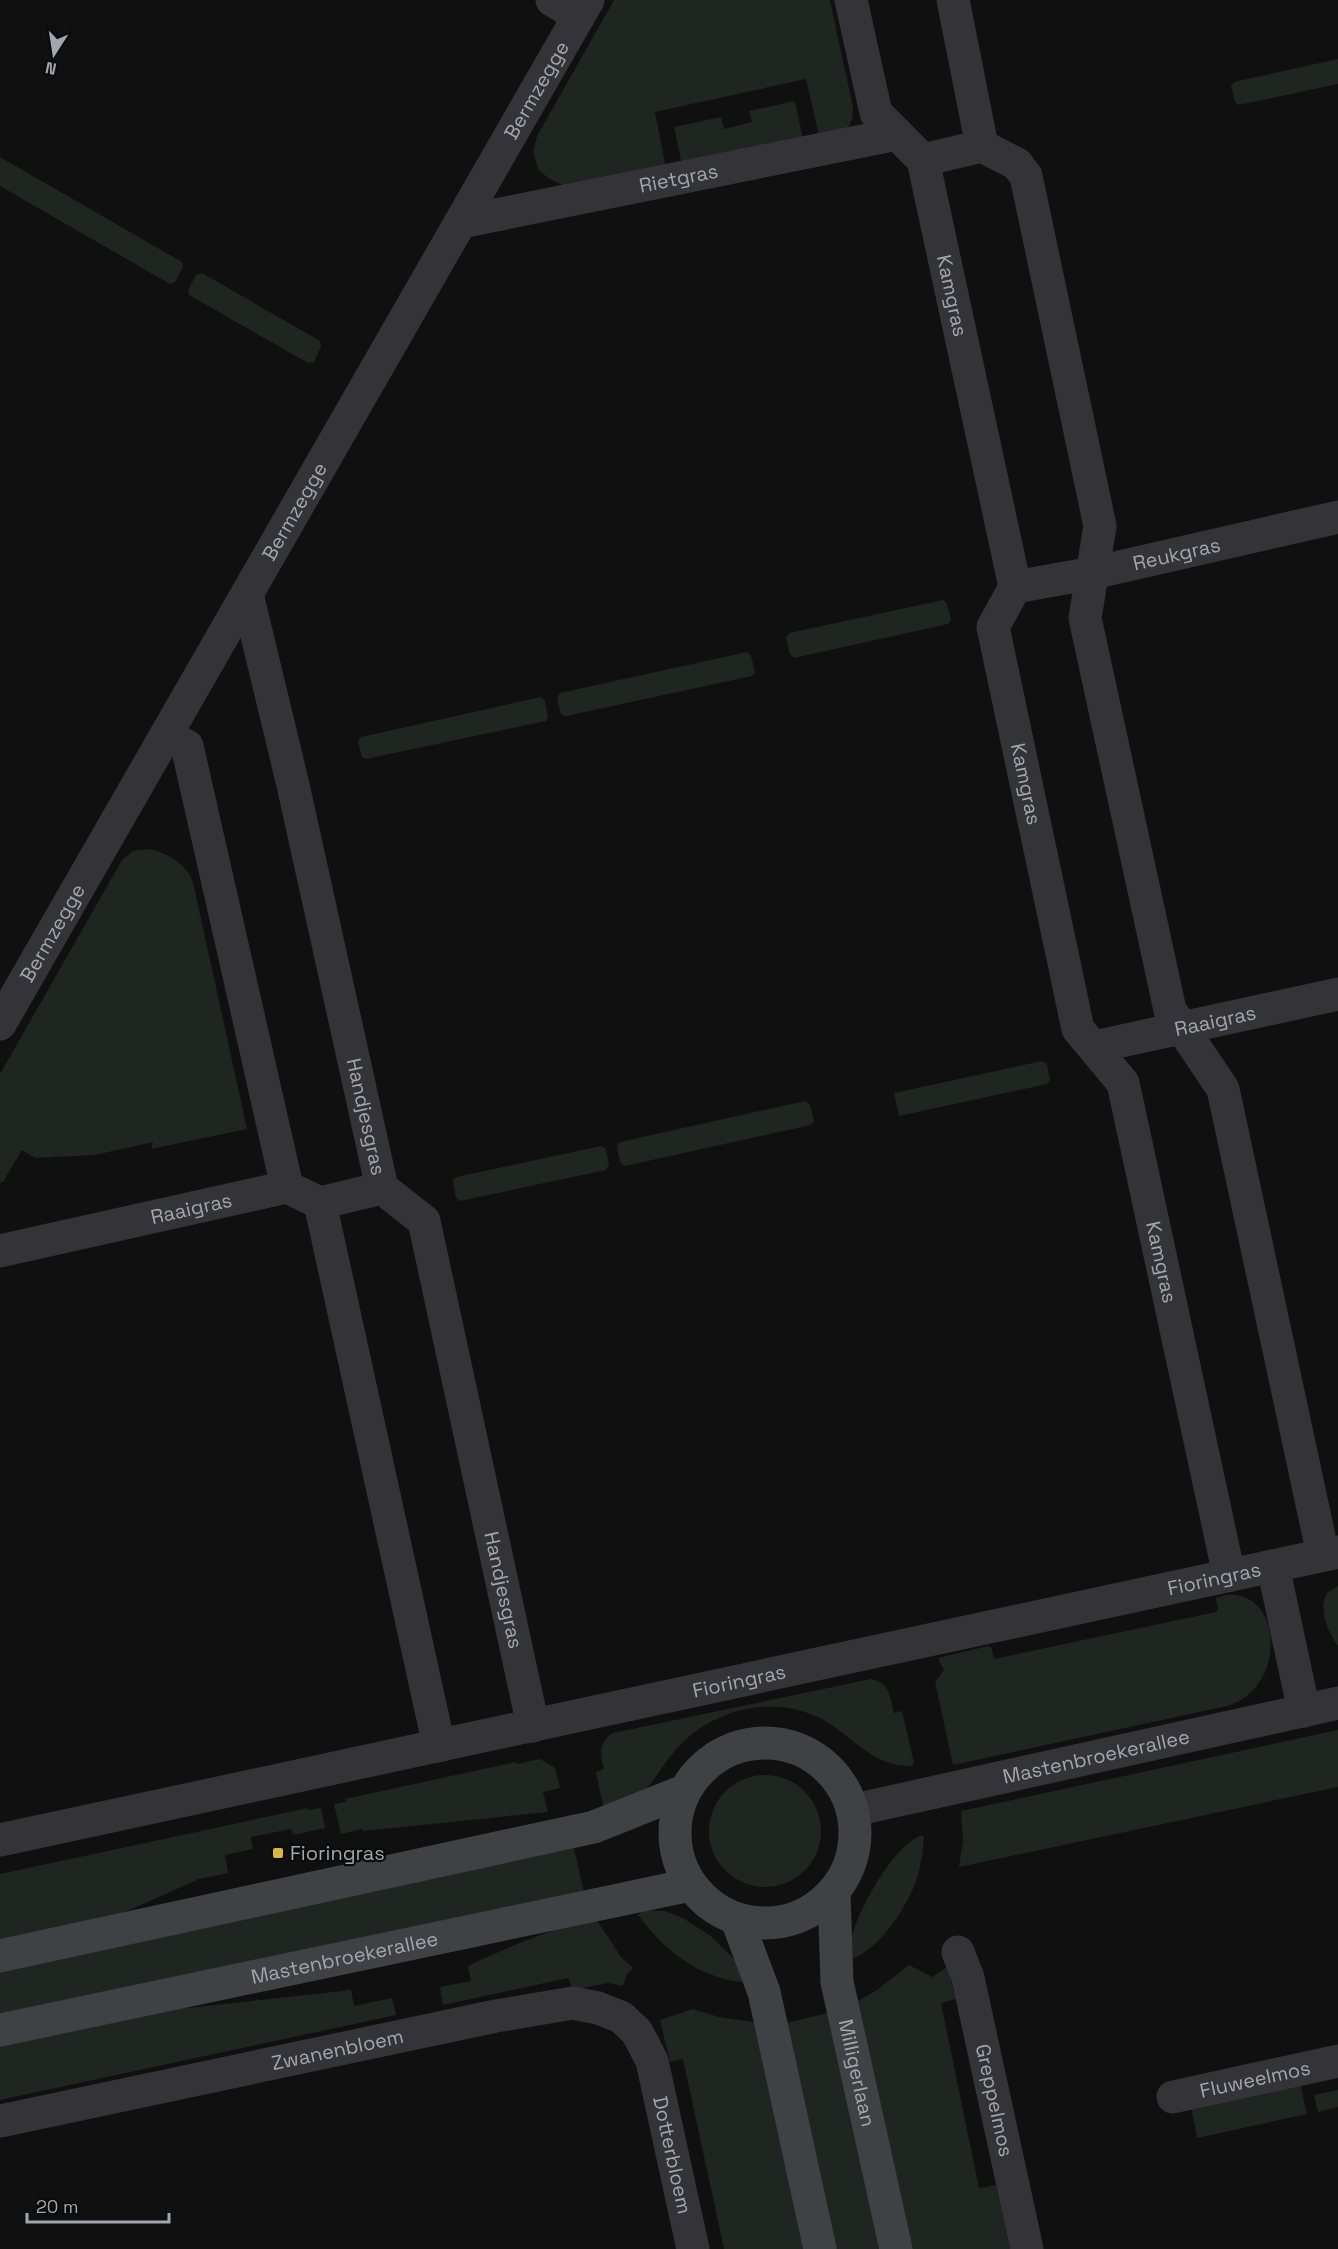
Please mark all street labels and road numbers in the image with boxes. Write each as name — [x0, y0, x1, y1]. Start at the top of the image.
street label: Bermzegge — [498, 36, 575, 144]
street label: Rietgras — [637, 157, 720, 199]
street label: Kamgras — [931, 252, 974, 339]
street label: Bermzegge — [256, 458, 333, 565]
street label: Reukgras — [1130, 531, 1223, 576]
street label: Kamgras — [1005, 741, 1047, 827]
street label: Bermzegge — [14, 879, 91, 987]
street label: Raaigras — [1172, 999, 1258, 1042]
street label: Handjesgras — [341, 1056, 392, 1178]
street label: Raaigras — [148, 1187, 234, 1230]
street label: Kamgras — [1140, 1219, 1183, 1305]
street label: Handjesgras — [478, 1529, 529, 1651]
street label: Fioringras — [1165, 1556, 1263, 1601]
street label: Fioringras — [690, 1658, 788, 1704]
street label: Mastenbroekerallee — [1000, 1723, 1192, 1790]
street label: Mastenbroekerallee — [249, 1925, 440, 1990]
street label: Milligerlaan — [833, 2017, 882, 2129]
street label: Zwanenbloem — [269, 2023, 406, 2076]
street label: Greppelmos — [970, 2041, 1020, 2159]
street label: Fluweelmos — [1197, 2054, 1313, 2104]
street label: Dotterbloem — [647, 2094, 698, 2216]

